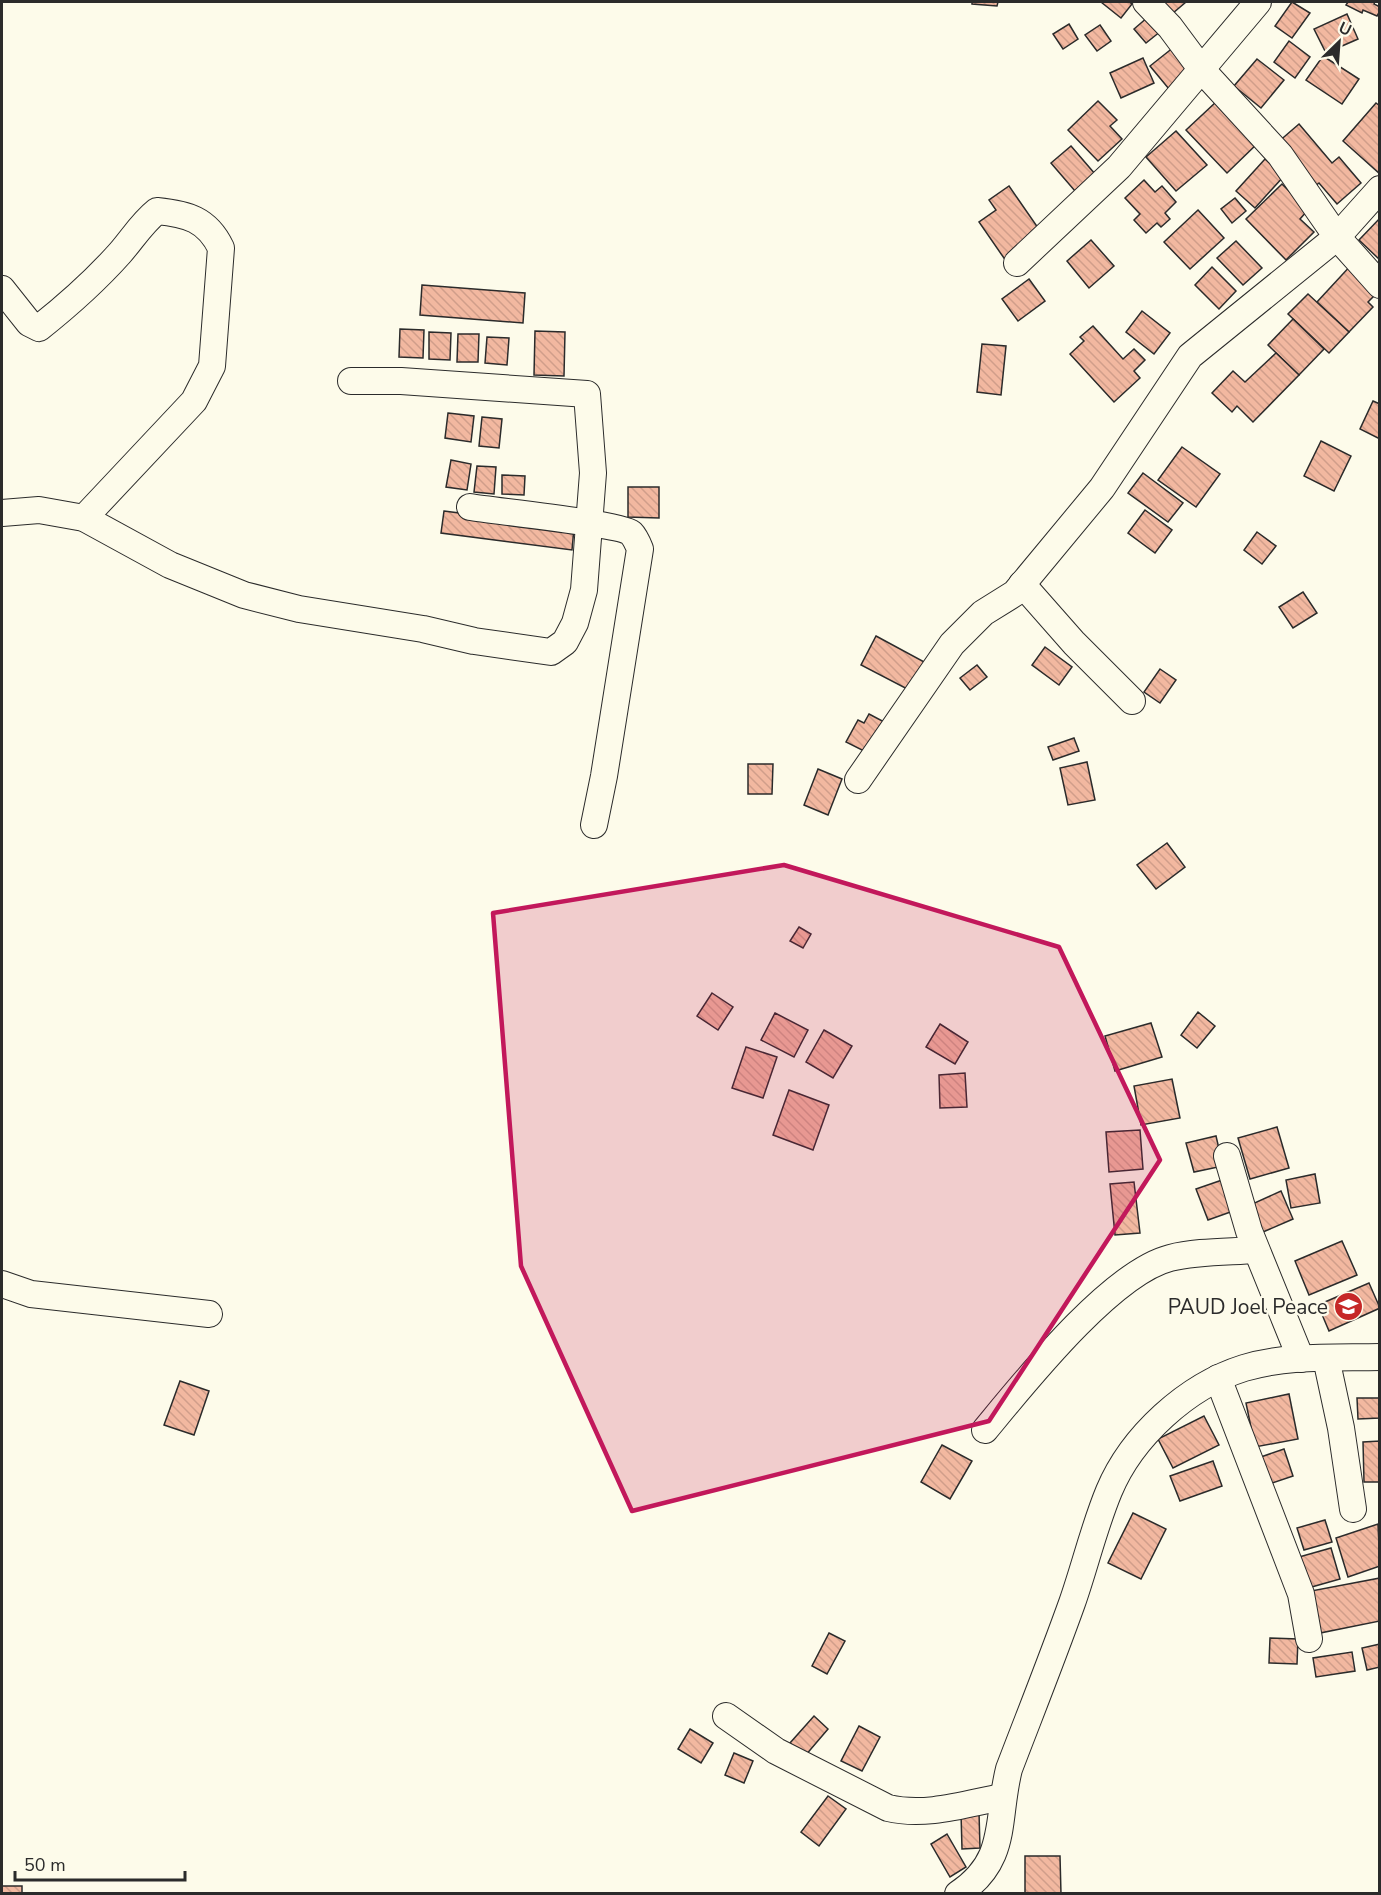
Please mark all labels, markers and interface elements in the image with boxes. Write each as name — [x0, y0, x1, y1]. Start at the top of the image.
north arrow — [1309, 12, 1369, 72]
text: U — [1335, 17, 1355, 42]
school or university icon: PAUD Joel Peace — [1333, 1291, 1365, 1323]
place label: PAUD Joel Peace — [1168, 1293, 1328, 1321]
scale bar — [15, 1844, 184, 1882]
text: 50 m — [24, 1853, 66, 1877]

